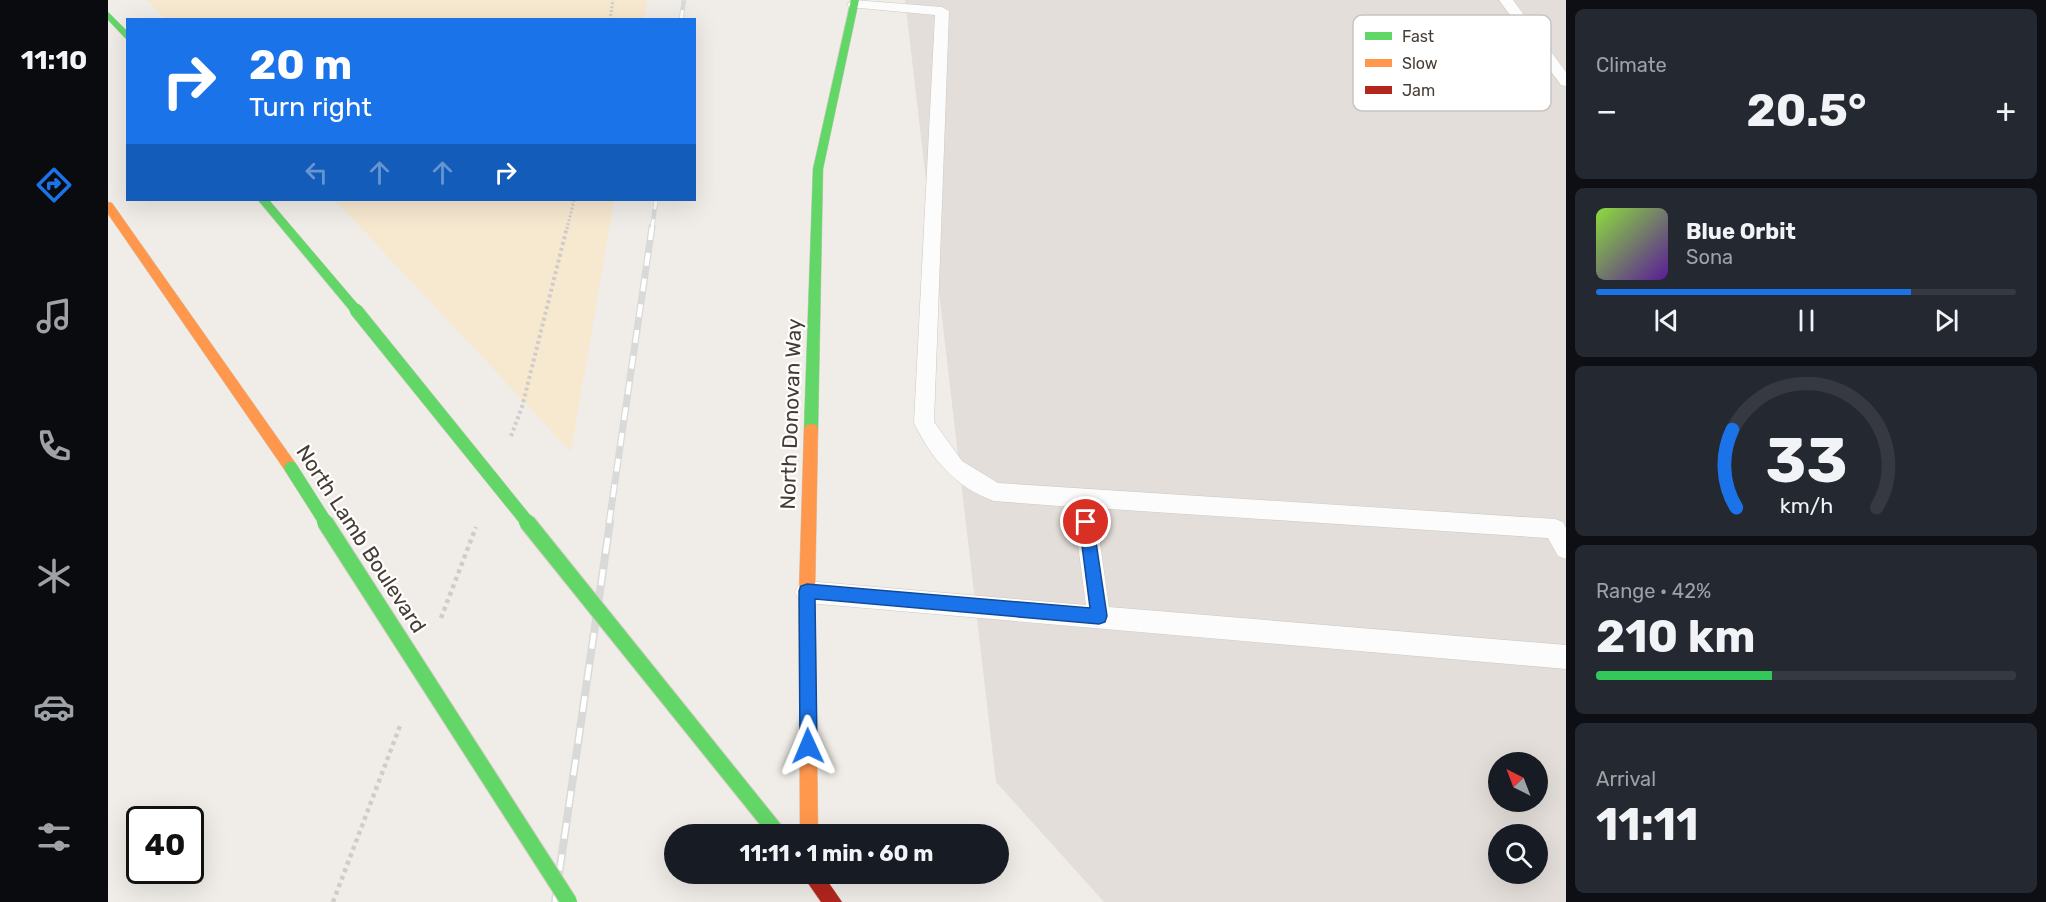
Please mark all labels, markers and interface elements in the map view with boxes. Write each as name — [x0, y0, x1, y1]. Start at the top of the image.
legend — [1353, 15, 1551, 111]
text: Fast — [1402, 27, 1434, 46]
text: 20 m — [249, 40, 352, 90]
icon: right — [150, 42, 228, 120]
text: 11:10 — [21, 44, 87, 76]
text: Climate — [1596, 53, 1667, 77]
text: Slow — [1402, 54, 1438, 73]
text: Jam — [1402, 81, 1435, 100]
text: 20.5° — [1747, 84, 1866, 137]
text: Turn right — [249, 91, 372, 123]
text: − — [1596, 91, 1617, 130]
text: + — [1995, 91, 2016, 130]
icon: left — [300, 156, 333, 189]
icon: ahead — [363, 156, 396, 189]
icon: ahead — [426, 156, 459, 189]
icon: right — [489, 156, 522, 189]
icon: directions — [33, 164, 75, 206]
text: Blue Orbit — [1686, 218, 1796, 245]
text: Sona — [1686, 245, 1733, 269]
icon: music — [33, 295, 75, 337]
icon: previous — [1650, 304, 1683, 337]
icon: pause — [1790, 304, 1823, 337]
icon: next — [1930, 304, 1963, 337]
street label: North Donovan Way — [775, 318, 806, 510]
text: 33 — [1765, 424, 1847, 498]
icon: phone — [33, 425, 75, 467]
street label: North Lamb Boulevard — [291, 440, 431, 637]
text: km/h — [1779, 493, 1833, 518]
pin — [1060, 496, 1111, 547]
icon: arrive — [1069, 505, 1102, 538]
icon: climate — [33, 555, 75, 597]
text: Range · 42% — [1596, 579, 1711, 603]
text: 210 km — [1596, 610, 1755, 663]
icon: car — [33, 686, 75, 728]
position arrow — [776, 714, 840, 778]
north arrow — [1488, 752, 1548, 812]
map controls — [1488, 752, 1548, 884]
text: Arrival — [1596, 767, 1656, 791]
text: 11:11 — [1596, 798, 1699, 851]
speed limit sign: 40 — [126, 806, 204, 884]
icon: filters — [33, 816, 75, 858]
button: search — [1488, 824, 1548, 884]
text: 11:11 · 1 min · 60 m — [740, 840, 933, 867]

